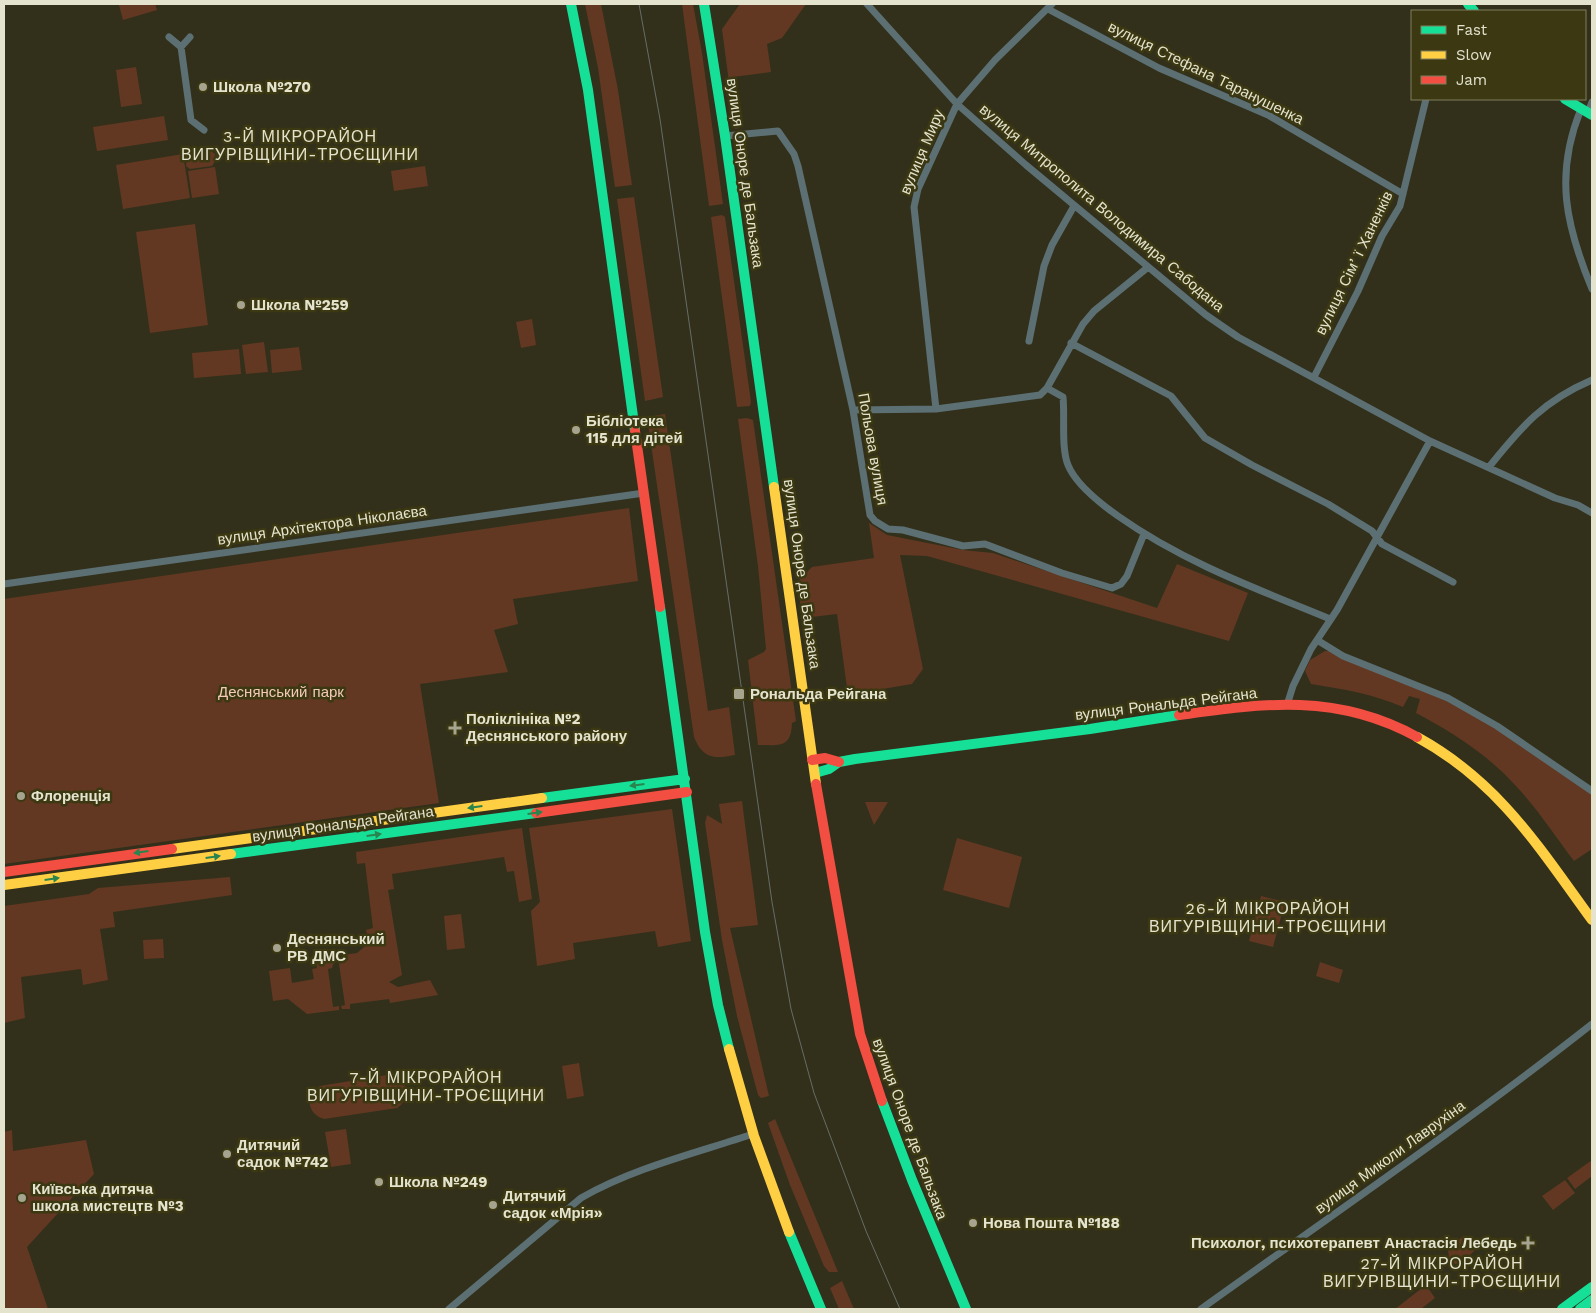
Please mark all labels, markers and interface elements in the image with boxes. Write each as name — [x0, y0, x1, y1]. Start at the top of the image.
legend — [1411, 10, 1586, 100]
street label: вулиця Стефана Таранушенка — [1105, 18, 1307, 129]
text: Fast — [1456, 21, 1488, 39]
text: Slow — [1456, 46, 1492, 64]
text: Jam — [1456, 71, 1487, 89]
street label: вулиця Оноре де Бальзака — [723, 77, 767, 270]
place label: Школа №270 — [213, 78, 311, 96]
marker: Школа №270 — [197, 81, 209, 93]
street label: вулиця Митрополита Володимира Сабодана — [976, 100, 1229, 316]
street label: вулиця Миру — [896, 106, 948, 197]
district label: 3-Й МІКРОРАЙОН ВИГУРІВЩИНИ-ТРОЄЩИНИ — [181, 127, 419, 164]
street label: вулиця Сімʼї Ханенків — [1311, 188, 1397, 338]
place label: Школа №259 — [251, 296, 349, 314]
marker: Школа №259 — [235, 299, 247, 311]
street label: Польова вулиця — [854, 391, 892, 507]
place label: Бібліотека 115 для дітей — [586, 412, 683, 447]
marker: Бібліотека 115 для дітей — [570, 424, 582, 436]
street label: вулиця Оноре де Бальзака — [780, 478, 824, 671]
street label: вулиця Архітектора Ніколаєва — [216, 501, 428, 549]
park label: Деснянський парк — [218, 683, 344, 701]
street label: вулиця Рональда Рейгана — [1074, 684, 1259, 724]
place label: Рональда Рейгана — [750, 685, 887, 703]
marker: Рональда Рейгана — [732, 687, 746, 701]
place label: Поліклініка №2 Деснянського району — [466, 710, 628, 745]
marker: Поліклініка №2 Деснянського району — [448, 721, 462, 735]
one-way arrow — [628, 782, 644, 790]
place label: Флоренція — [31, 787, 111, 805]
marker: Флоренція — [15, 790, 27, 802]
street label: вулиця Рональда Рейгана — [251, 802, 436, 846]
one-way arrow — [467, 803, 483, 811]
one-way arrow — [527, 809, 543, 817]
one-way arrow — [366, 831, 382, 839]
one-way arrow — [133, 849, 149, 857]
one-way arrow — [205, 853, 221, 861]
one-way arrow — [44, 875, 60, 883]
district label: 26-Й МІКРОРАЙОН ВИГУРІВЩИНИ-ТРОЄЩИНИ — [1149, 899, 1387, 936]
place label: Деснянський РВ ДМС — [287, 930, 385, 965]
marker: Деснянський РВ ДМС — [271, 942, 283, 954]
street label: вулиця Оноре де Бальзака — [869, 1036, 951, 1223]
district label: 7-Й МІКРОРАЙОН ВИГУРІВЩИНИ-ТРОЄЩИНИ — [307, 1068, 545, 1105]
street label: вулиця Миколи Лаврухіна — [1312, 1096, 1469, 1217]
place label: Дитячий садок №742 — [237, 1136, 328, 1171]
marker: Дитячий садок №742 — [221, 1148, 233, 1160]
place label: Школа №249 — [389, 1173, 487, 1191]
marker: Школа №249 — [373, 1176, 385, 1188]
place label: Київська дитяча школа мистецтв №3 — [32, 1180, 184, 1215]
place label: Дитячий садок «Мрія» — [503, 1187, 603, 1222]
marker: Київська дитяча школа мистецтв №3 — [16, 1192, 28, 1204]
marker: Дитячий садок «Мрія» — [487, 1199, 499, 1211]
place label: Нова Пошта №188 — [983, 1214, 1120, 1232]
marker: Нова Пошта №188 — [967, 1217, 979, 1229]
place label: Психолог, психотерапевт Анастасія Лебедь — [1191, 1234, 1517, 1252]
marker: Психолог, психотерапевт Анастасія Лебедь — [1521, 1236, 1535, 1250]
district label: 27-Й МІКРОРАЙОН ВИГУРІВЩИНИ-ТРОЄЩИНИ — [1323, 1254, 1561, 1291]

